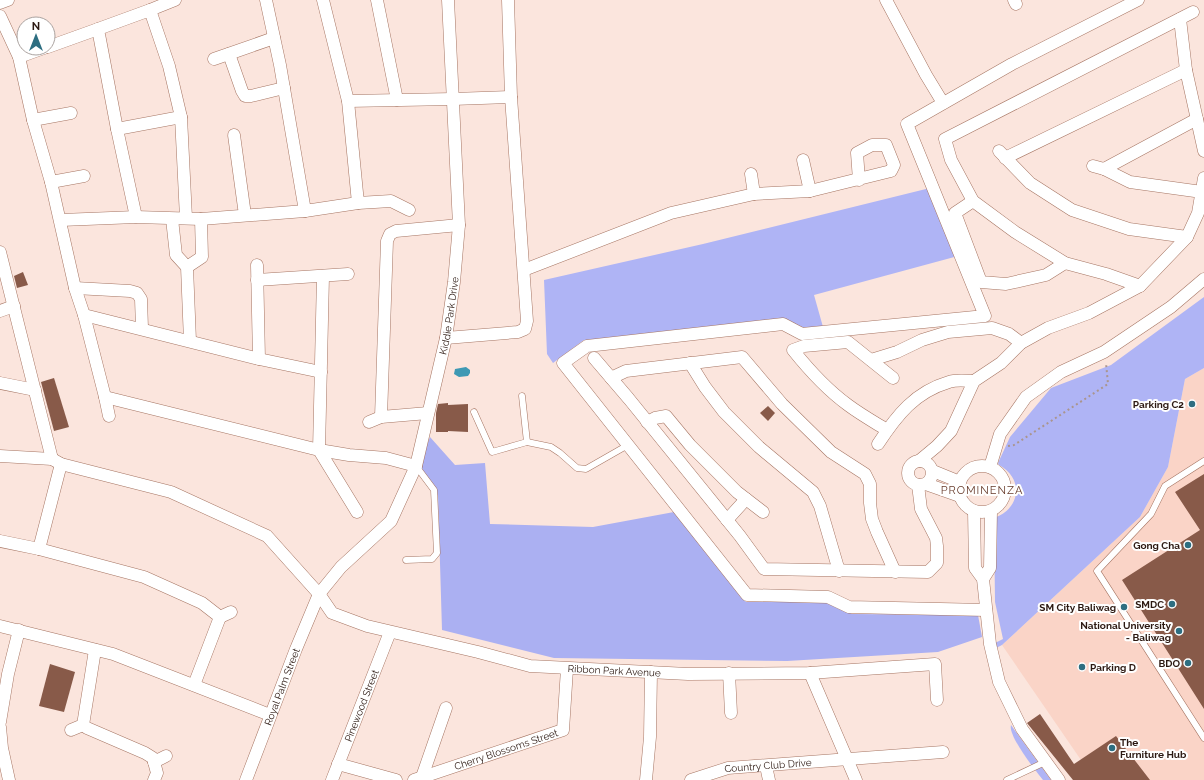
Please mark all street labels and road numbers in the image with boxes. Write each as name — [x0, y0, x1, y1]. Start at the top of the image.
street label: Kiddie Park Drive — [437, 276, 460, 356]
street label: Royal Palm Street — [262, 646, 302, 727]
street label: Ribbon Park Avenue — [567, 663, 661, 679]
street label: Pinewood Street — [343, 668, 381, 743]
street label: Cherry Blossoms Street — [453, 727, 560, 772]
street label: Country Club Drive — [723, 757, 812, 775]

